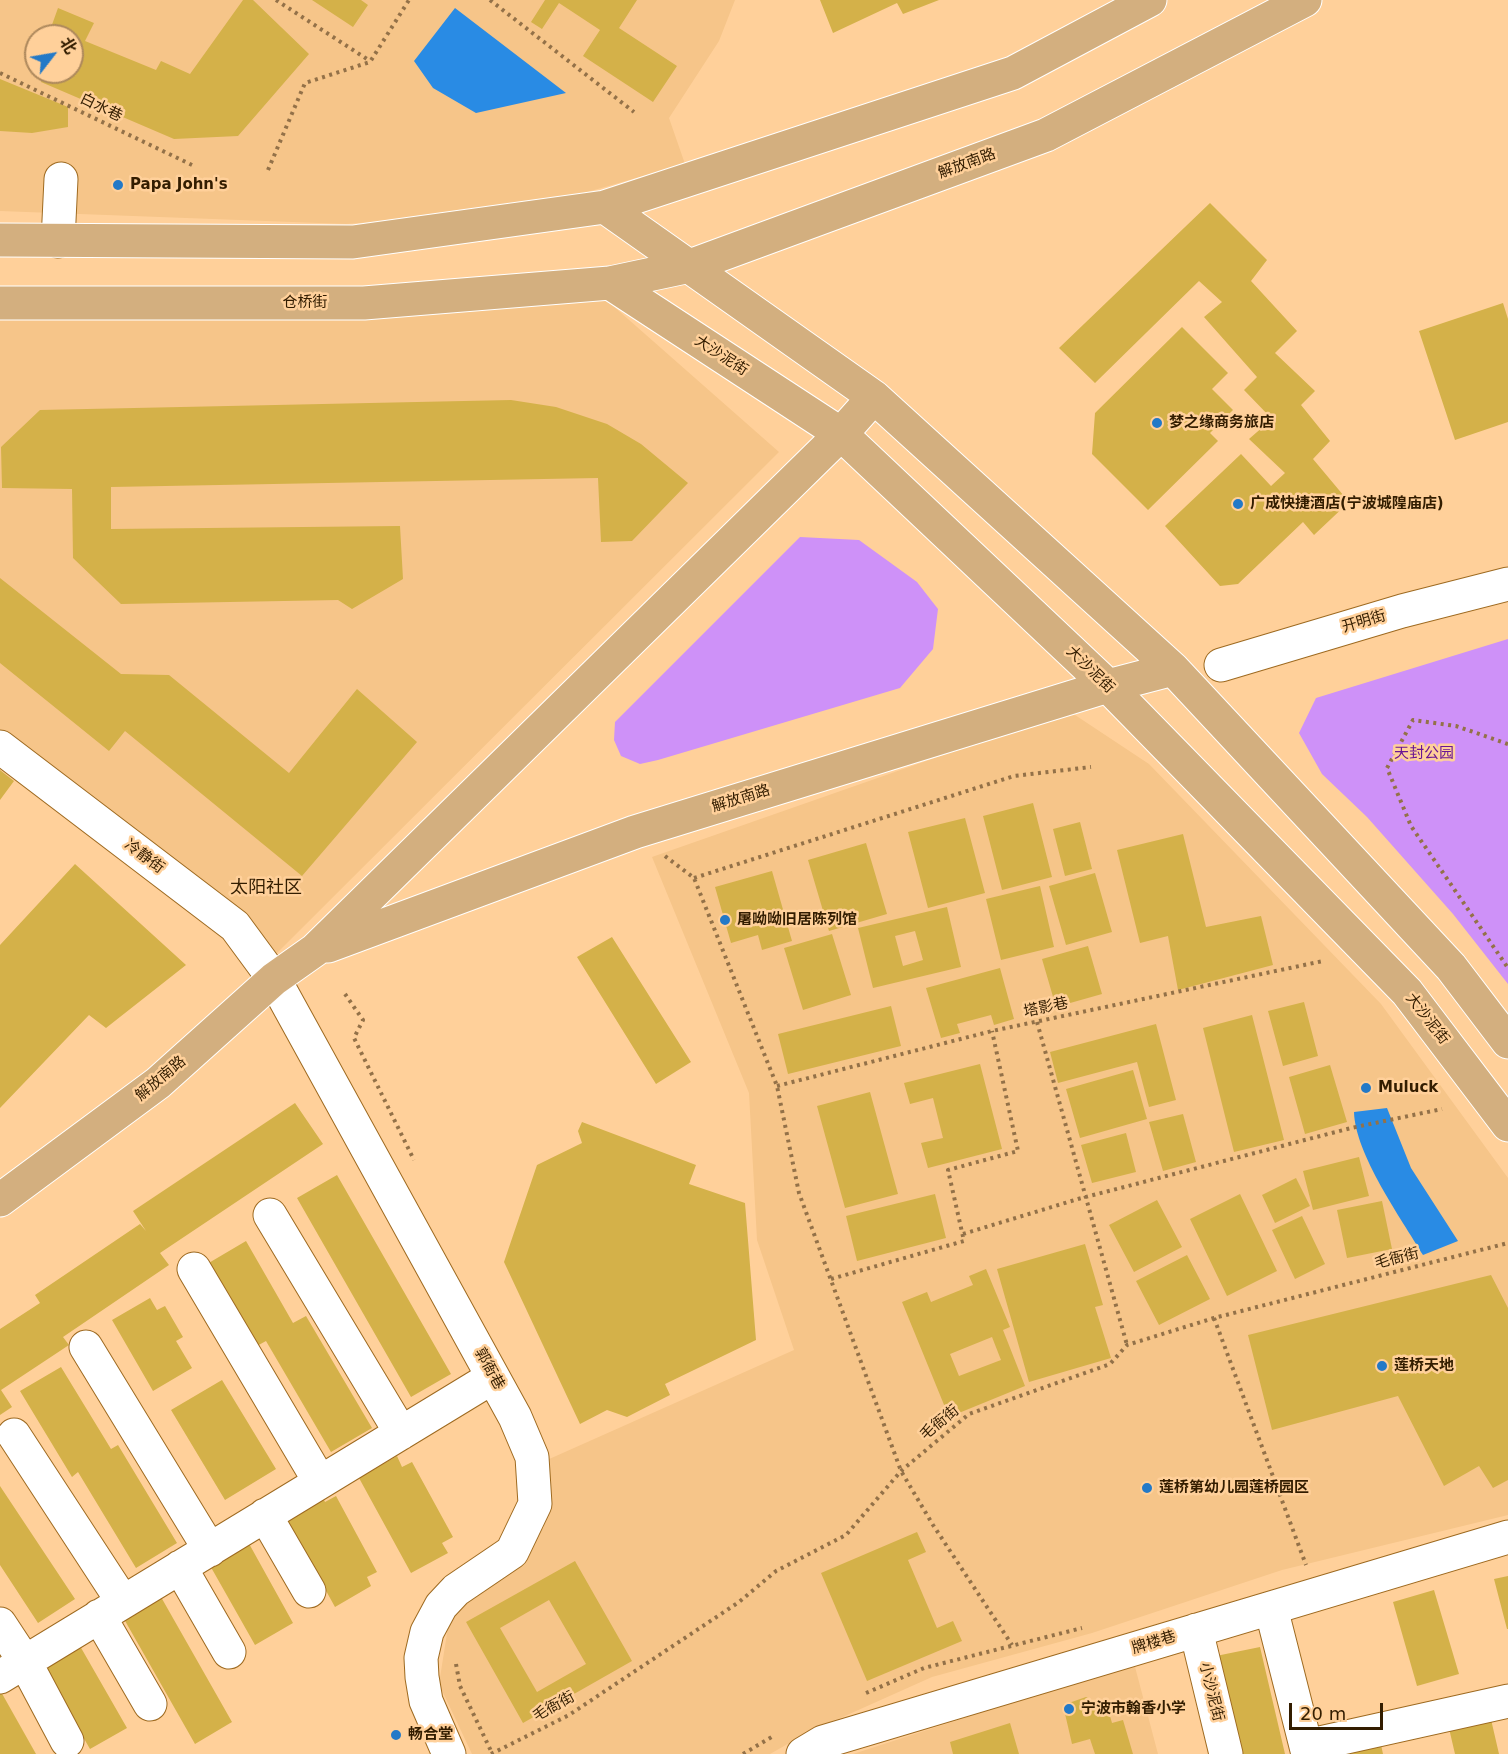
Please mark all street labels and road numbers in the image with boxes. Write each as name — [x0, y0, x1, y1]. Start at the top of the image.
street label: 白水巷 — [77, 90, 125, 126]
street label: 解放南路 — [936, 145, 998, 183]
street label: 仓桥街 — [283, 294, 327, 312]
street label: 大沙泥街 — [691, 332, 751, 380]
street label: 开明街 — [1340, 607, 1388, 637]
street label: 大沙泥街 — [1062, 643, 1118, 697]
street label: 解放南路 — [710, 782, 772, 816]
street label: 冷静街 — [121, 836, 167, 878]
street label: 大沙泥街 — [1401, 990, 1453, 1048]
street label: 塔影巷 — [1022, 995, 1070, 1021]
street label: 解放南路 — [132, 1053, 190, 1105]
street label: 毛衙街 — [1373, 1245, 1421, 1273]
street label: 郭衙巷 — [470, 1345, 508, 1393]
street label: 毛衙街 — [917, 1402, 963, 1444]
street label: 牌楼巷 — [1130, 1628, 1178, 1658]
street label: 小沙泥街 — [1195, 1661, 1227, 1723]
street label: 毛衙街 — [530, 1688, 578, 1726]

